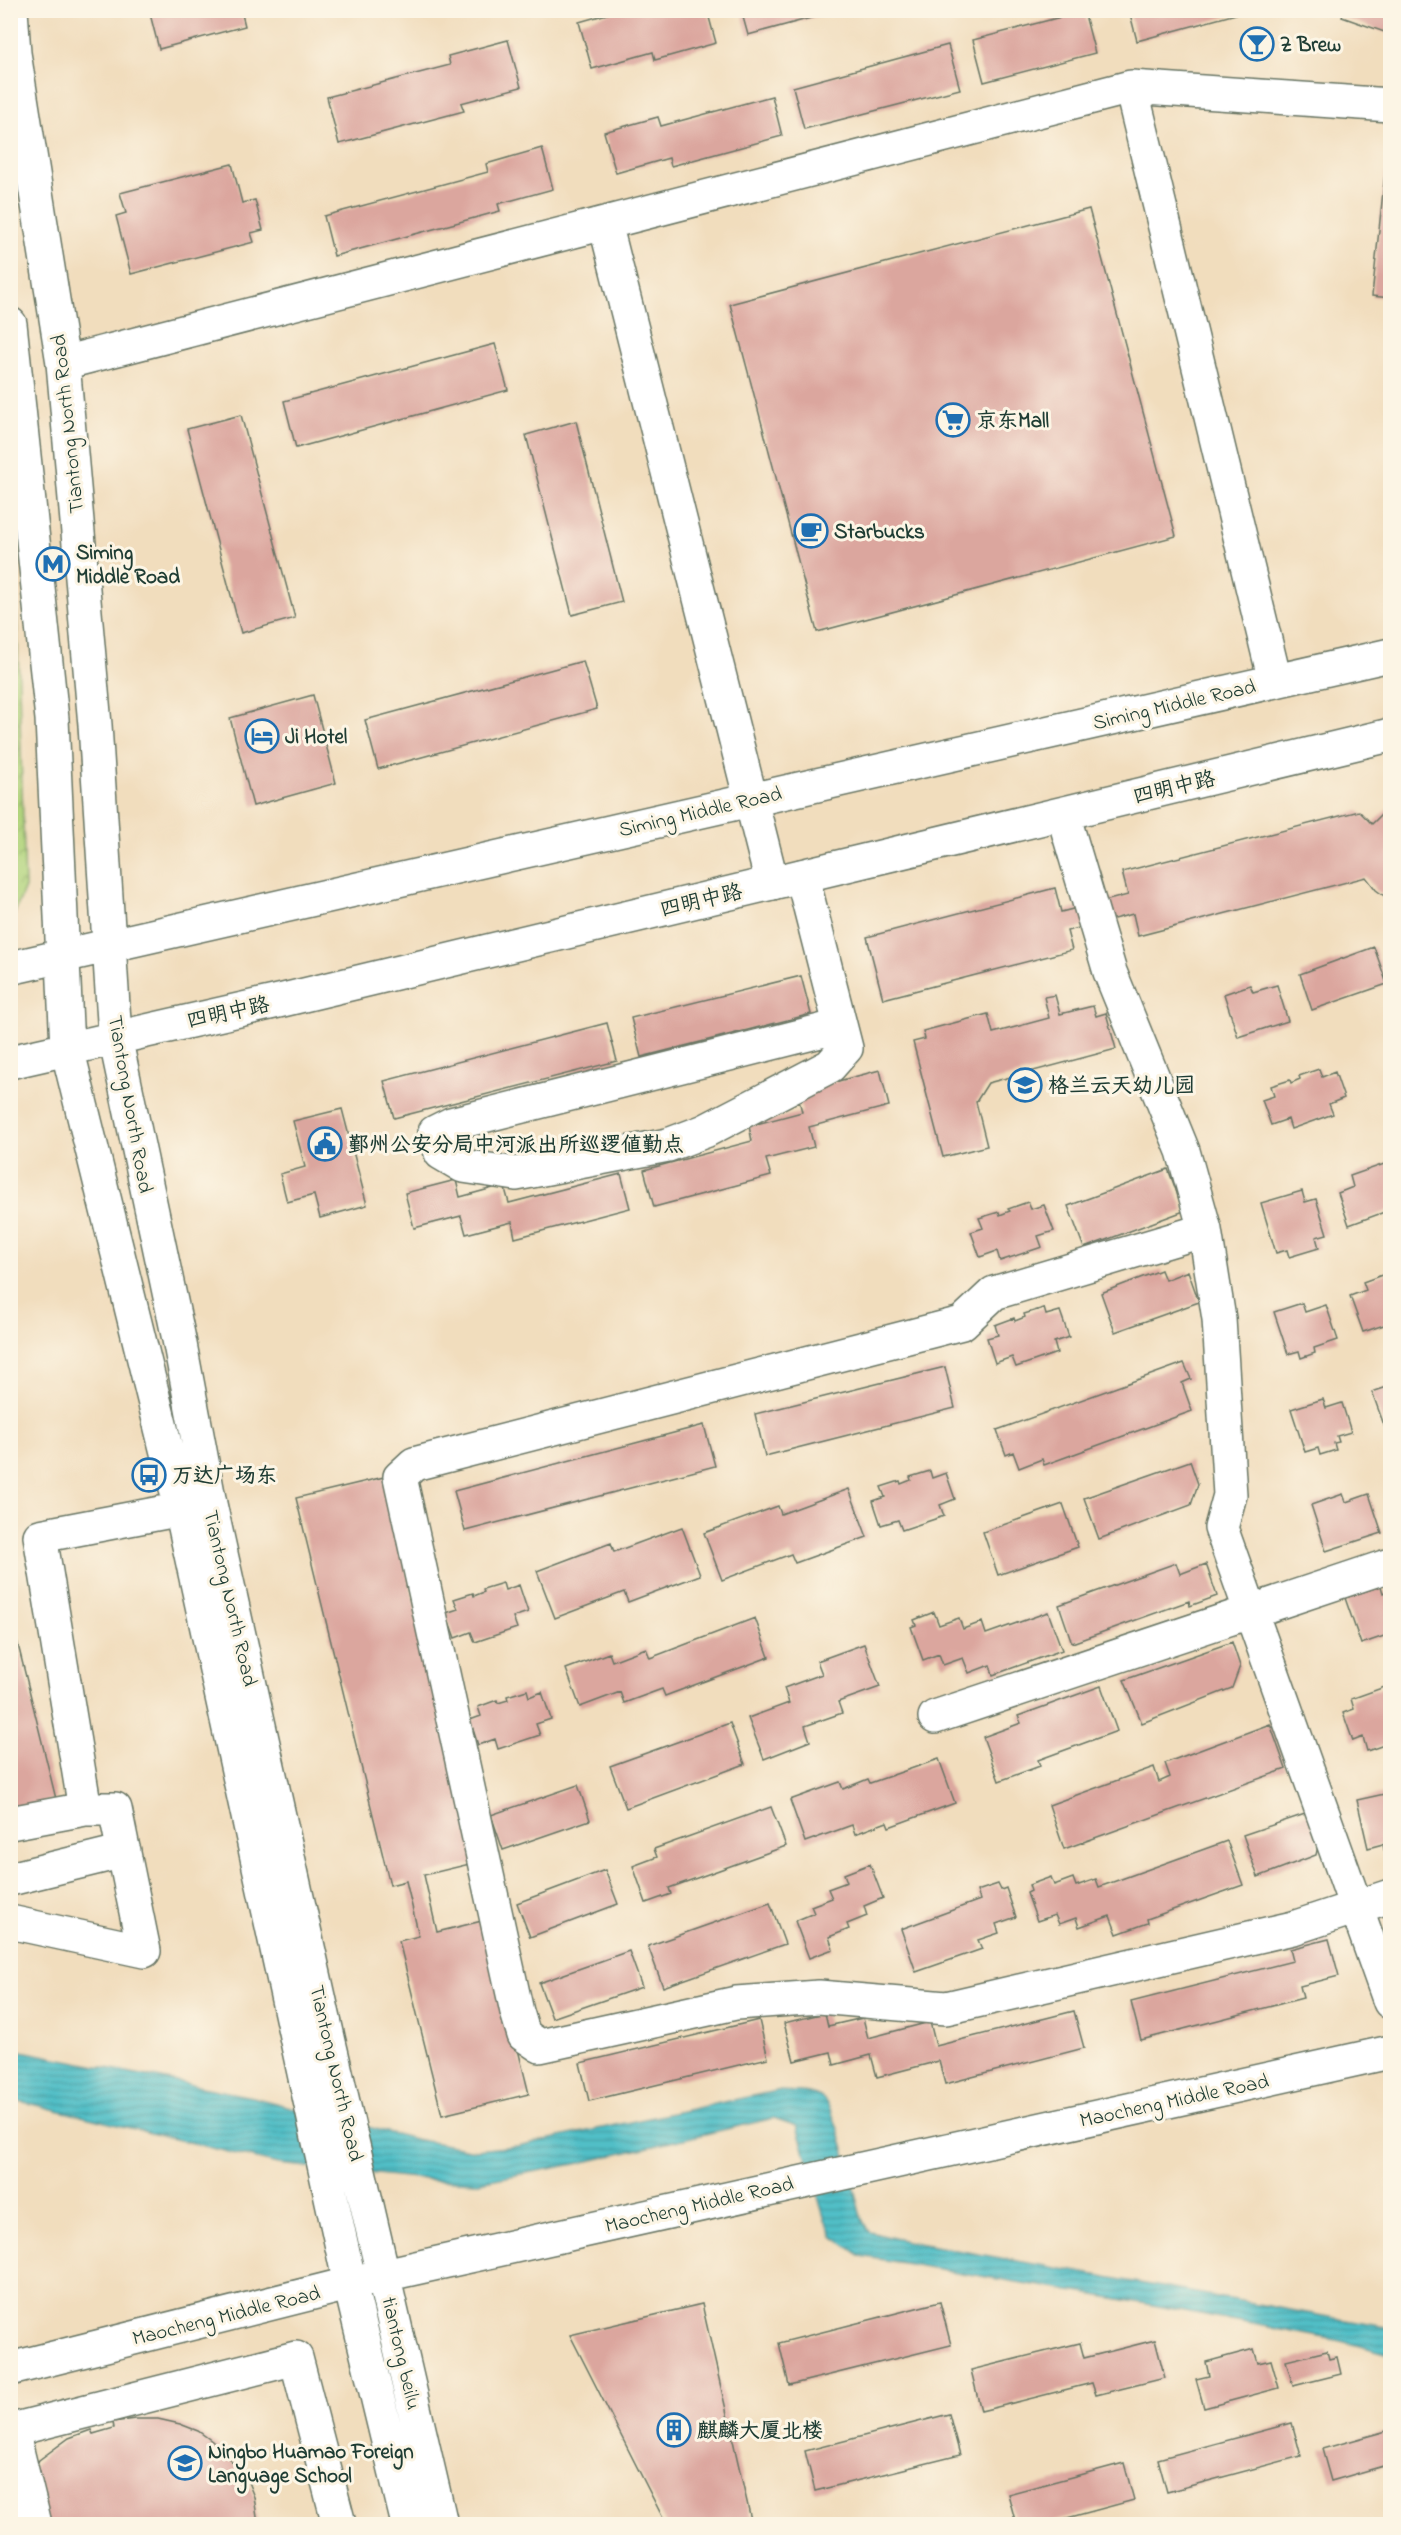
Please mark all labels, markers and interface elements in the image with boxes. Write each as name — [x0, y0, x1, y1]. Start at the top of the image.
bar icon: Z Brew — [1239, 26, 1275, 62]
place label: Z Brew — [1280, 31, 1341, 61]
street label: Tiantong North Road — [45, 332, 95, 515]
supermarket icon: 京东Mall — [935, 402, 971, 438]
place label: 京东Mall — [976, 407, 1050, 437]
cafe icon: Starbucks — [793, 513, 829, 549]
place label: Starbucks — [834, 518, 925, 548]
place label: Siming Middle Road — [76, 539, 180, 593]
metro station icon: Siming Middle Road — [35, 546, 71, 582]
street label: Siming Middle Road — [1090, 673, 1260, 741]
hotel icon: Ji Hotel — [244, 718, 280, 754]
place label: Ji Hotel — [285, 723, 348, 753]
street label: 四明中路 — [1130, 765, 1219, 813]
street label: Siming Middle Road — [616, 780, 786, 848]
street label: 四明中路 — [657, 878, 746, 926]
street label: 四明中路 — [184, 991, 273, 1037]
street label: Tiantong North Road — [97, 1013, 159, 1196]
school or university icon: 格兰云天幼儿园 — [1007, 1067, 1043, 1103]
place label: 格兰云天幼儿园 — [1048, 1072, 1195, 1102]
public building icon: 鄞州公安分局中河派出所巡逻值勤点 — [307, 1126, 343, 1162]
place label: 鄞州公安分局中河派出所巡逻值勤点 — [348, 1131, 684, 1161]
bus stop icon: 万达广场东 — [131, 1457, 167, 1493]
place label: 万达广场东 — [172, 1462, 277, 1492]
street label: Tiantong North Road — [192, 1507, 264, 1690]
street label: Tiantong North Road — [298, 1982, 370, 2165]
street label: Maocheng Middle Road — [1077, 2067, 1272, 2139]
street label: Maocheng Middle Road — [602, 2170, 797, 2244]
street label: Maocheng Middle Road — [129, 2279, 324, 2357]
street label: tiantong beilu — [371, 2294, 428, 2414]
building icon: 麒麟大厦北楼 — [656, 2412, 692, 2448]
place label: 麒麟大厦北楼 — [697, 2417, 823, 2447]
place label: Ningbo Huamao Foreign Language School — [208, 2438, 414, 2494]
school or university icon: Ningbo Huamao Foreign Language School — [167, 2445, 203, 2481]

